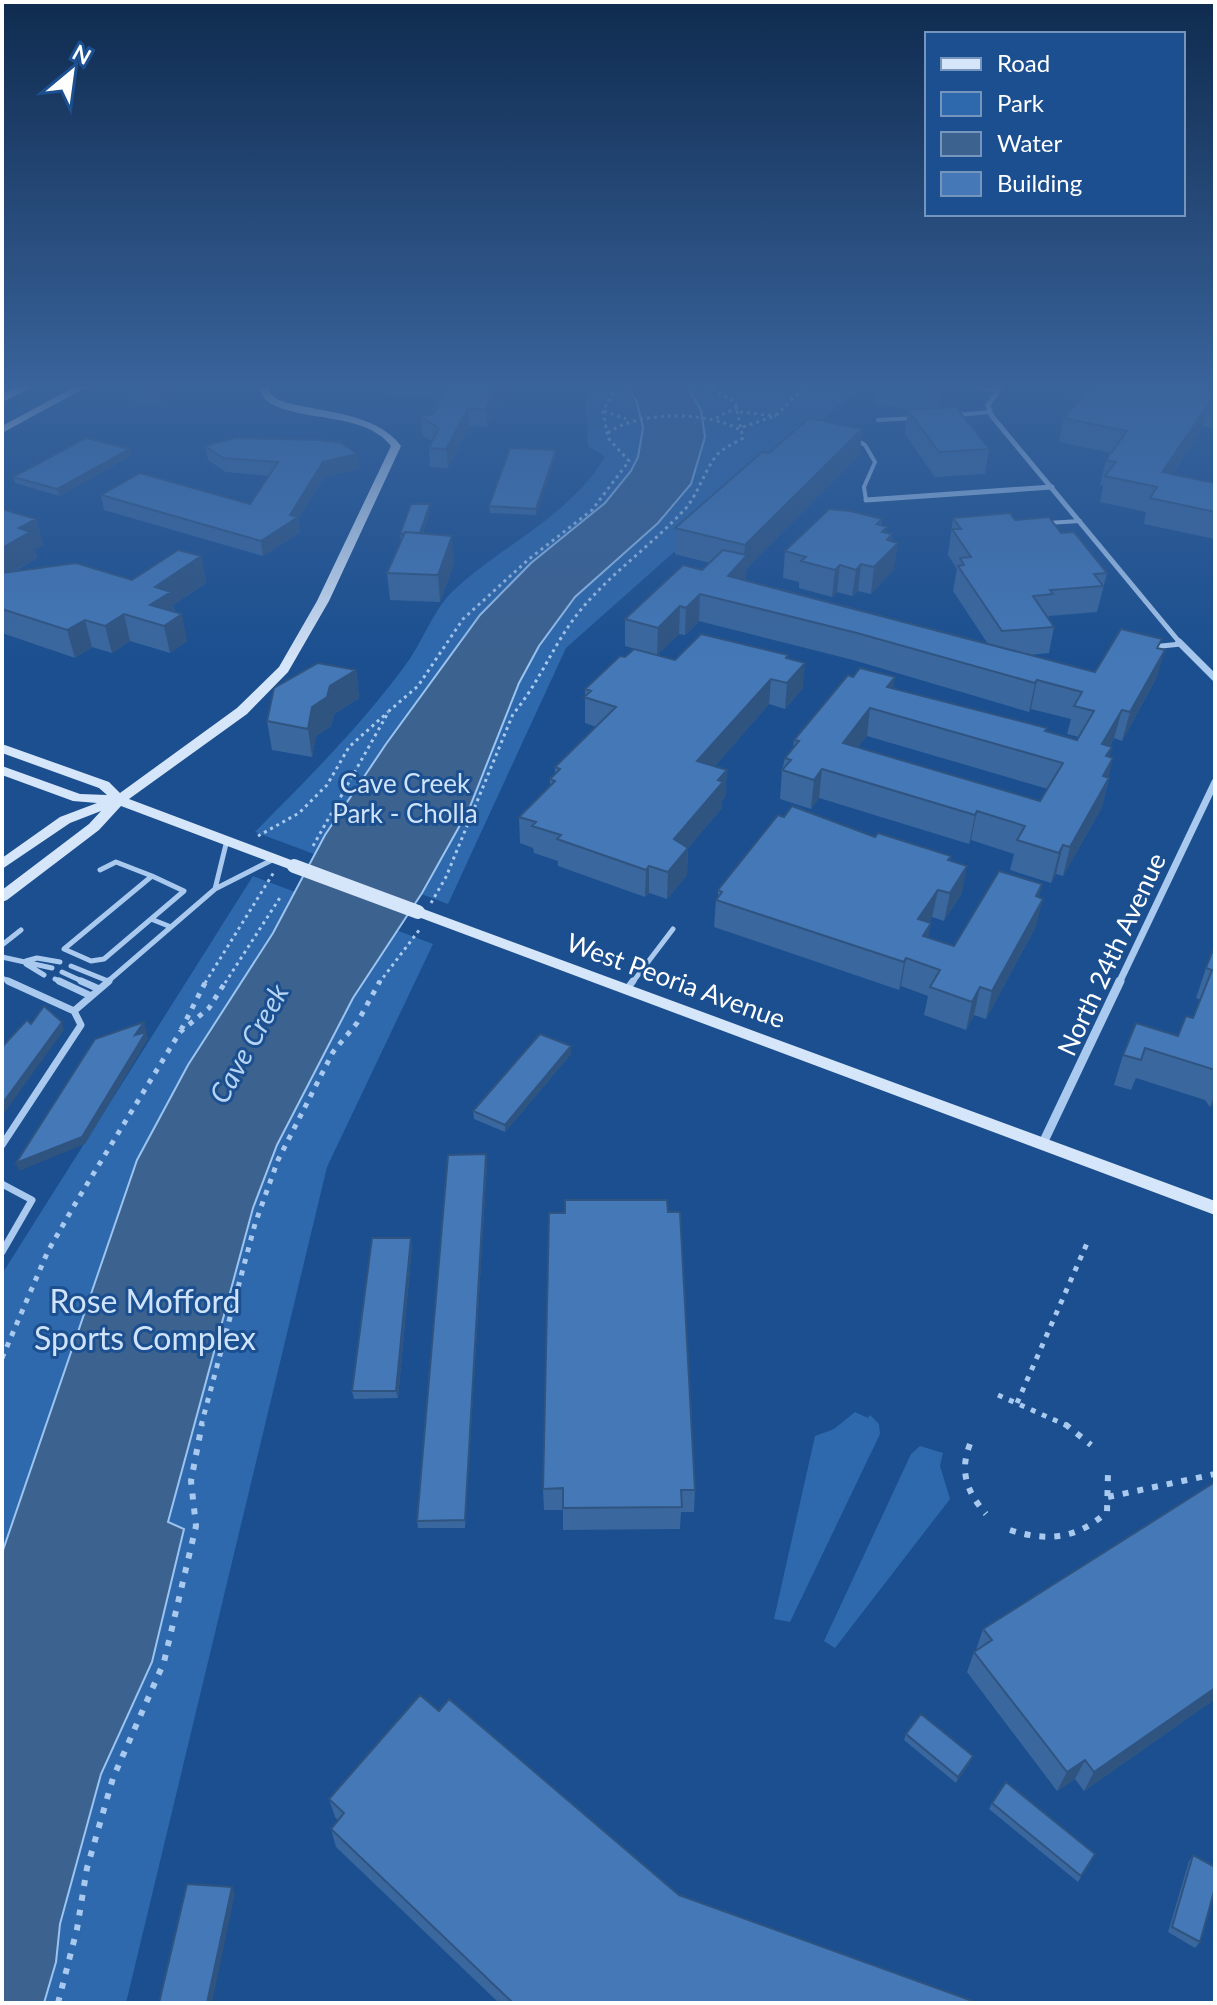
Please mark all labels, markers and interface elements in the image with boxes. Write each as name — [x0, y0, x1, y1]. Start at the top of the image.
north arrow — [32, 32, 112, 112]
legend — [925, 32, 1185, 216]
text: N — [68, 38, 96, 70]
text: Road — [997, 48, 1050, 77]
text: Park — [997, 88, 1045, 117]
text: Water — [997, 128, 1062, 157]
text: Building — [997, 168, 1082, 197]
park label: Cave Creek Park - Cholla — [332, 767, 478, 829]
street label: North 24th Avenue — [1050, 848, 1172, 1060]
street label: West Peoria Avenue — [562, 926, 790, 1034]
water label: Cave Creek — [201, 977, 295, 1109]
park label: Rose Mofford Sports Complex — [34, 1281, 256, 1357]

